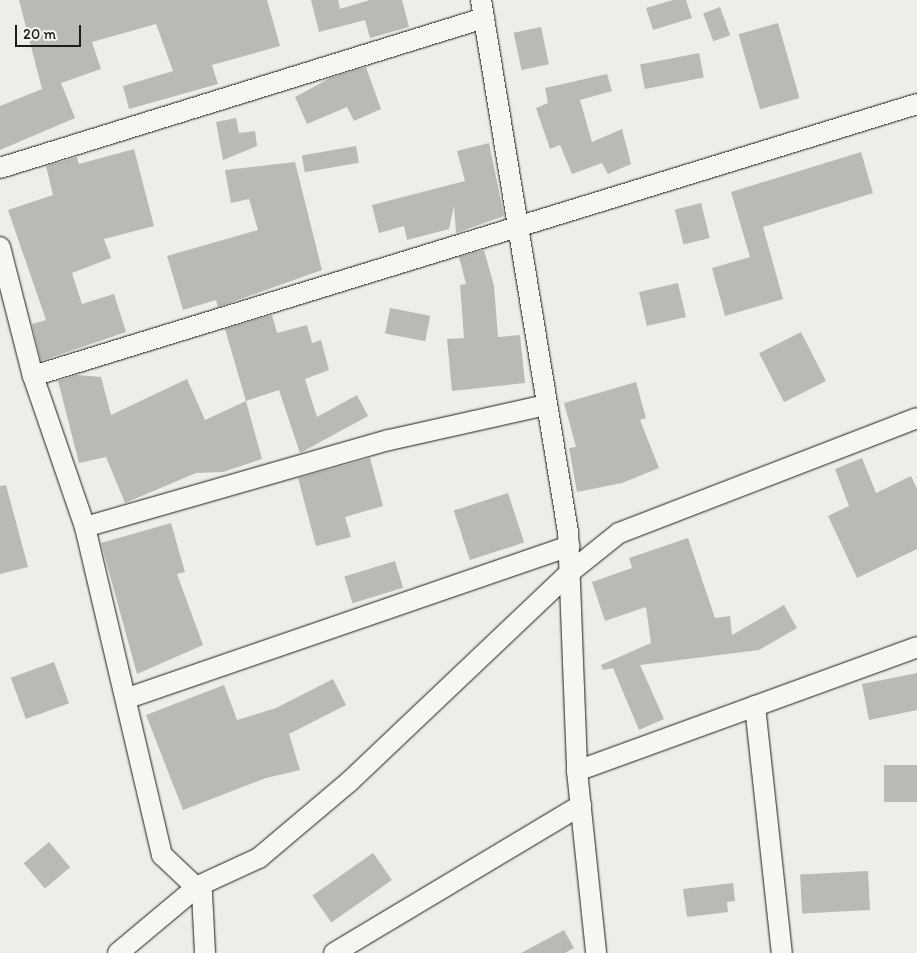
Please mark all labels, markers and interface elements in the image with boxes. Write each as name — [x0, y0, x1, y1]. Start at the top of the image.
scale bar — [18, 15, 84, 47]
text: 20 m — [23, 25, 56, 43]

